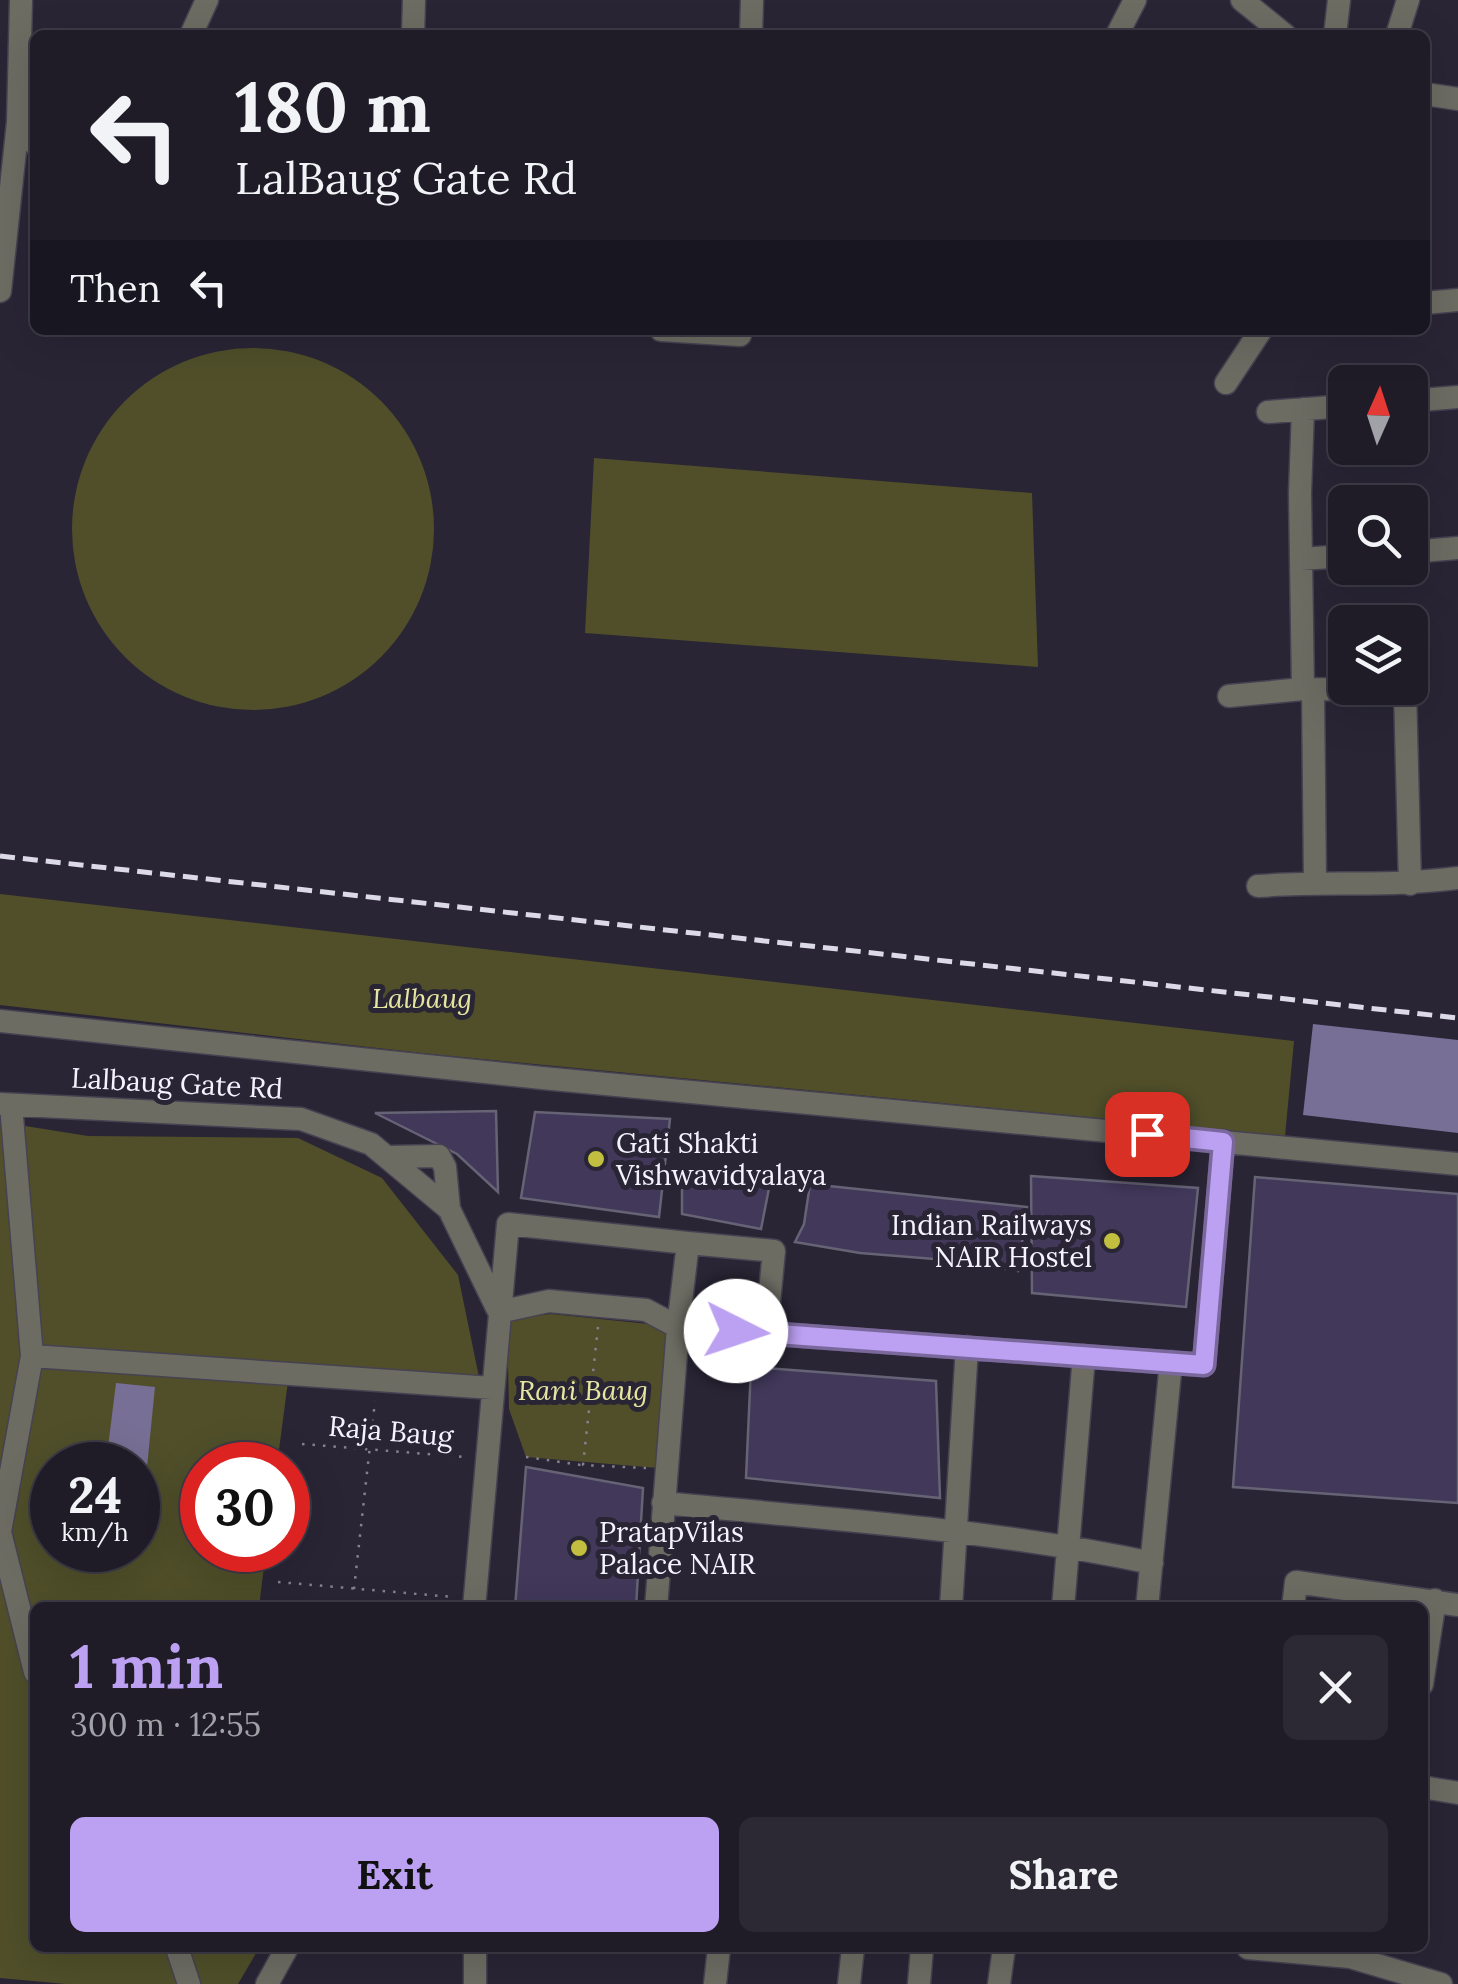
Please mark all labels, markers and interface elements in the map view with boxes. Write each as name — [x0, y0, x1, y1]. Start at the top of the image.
text: 180 m — [235, 62, 431, 151]
icon: left — [70, 70, 200, 200]
text: LalBaug Gate Rd — [235, 149, 577, 206]
icon: left — [181, 260, 236, 315]
text: Then — [70, 264, 161, 312]
north arrow — [1328, 365, 1428, 465]
map controls — [1328, 365, 1428, 705]
button: search — [1328, 485, 1428, 585]
button: layers — [1328, 605, 1428, 705]
park label: Lalbaug — [372, 980, 472, 1016]
street label: Lalbaug Gate Rd — [70, 1059, 284, 1107]
pin — [1105, 1092, 1190, 1177]
icon: arrive — [1120, 1107, 1175, 1162]
place label: Gati Shakti Vishwavidyalaya — [615, 1125, 826, 1193]
marker: Gati Shakti Vishwavidyalaya — [585, 1148, 607, 1170]
place label: Indian Railways NAIR Hostel — [891, 1207, 1092, 1275]
marker: Indian Railways NAIR Hostel — [1101, 1230, 1123, 1252]
position arrow — [684, 1279, 788, 1383]
park label: Rani Baug — [518, 1372, 648, 1408]
street label: Raja Baug — [327, 1408, 455, 1454]
speed limit sign: 30 — [180, 1442, 310, 1572]
text: 24 — [68, 1463, 122, 1527]
place label: PratapVilas Palace NAIR — [599, 1514, 756, 1582]
text: km/h — [61, 1516, 129, 1548]
marker: PratapVilas Palace NAIR — [568, 1537, 590, 1559]
text: 1 min — [70, 1628, 223, 1704]
button: close — [1283, 1635, 1388, 1740]
text: 300 m · 12:55 — [70, 1704, 261, 1745]
button: Exit — [70, 1817, 719, 1932]
button: Share — [739, 1817, 1388, 1932]

